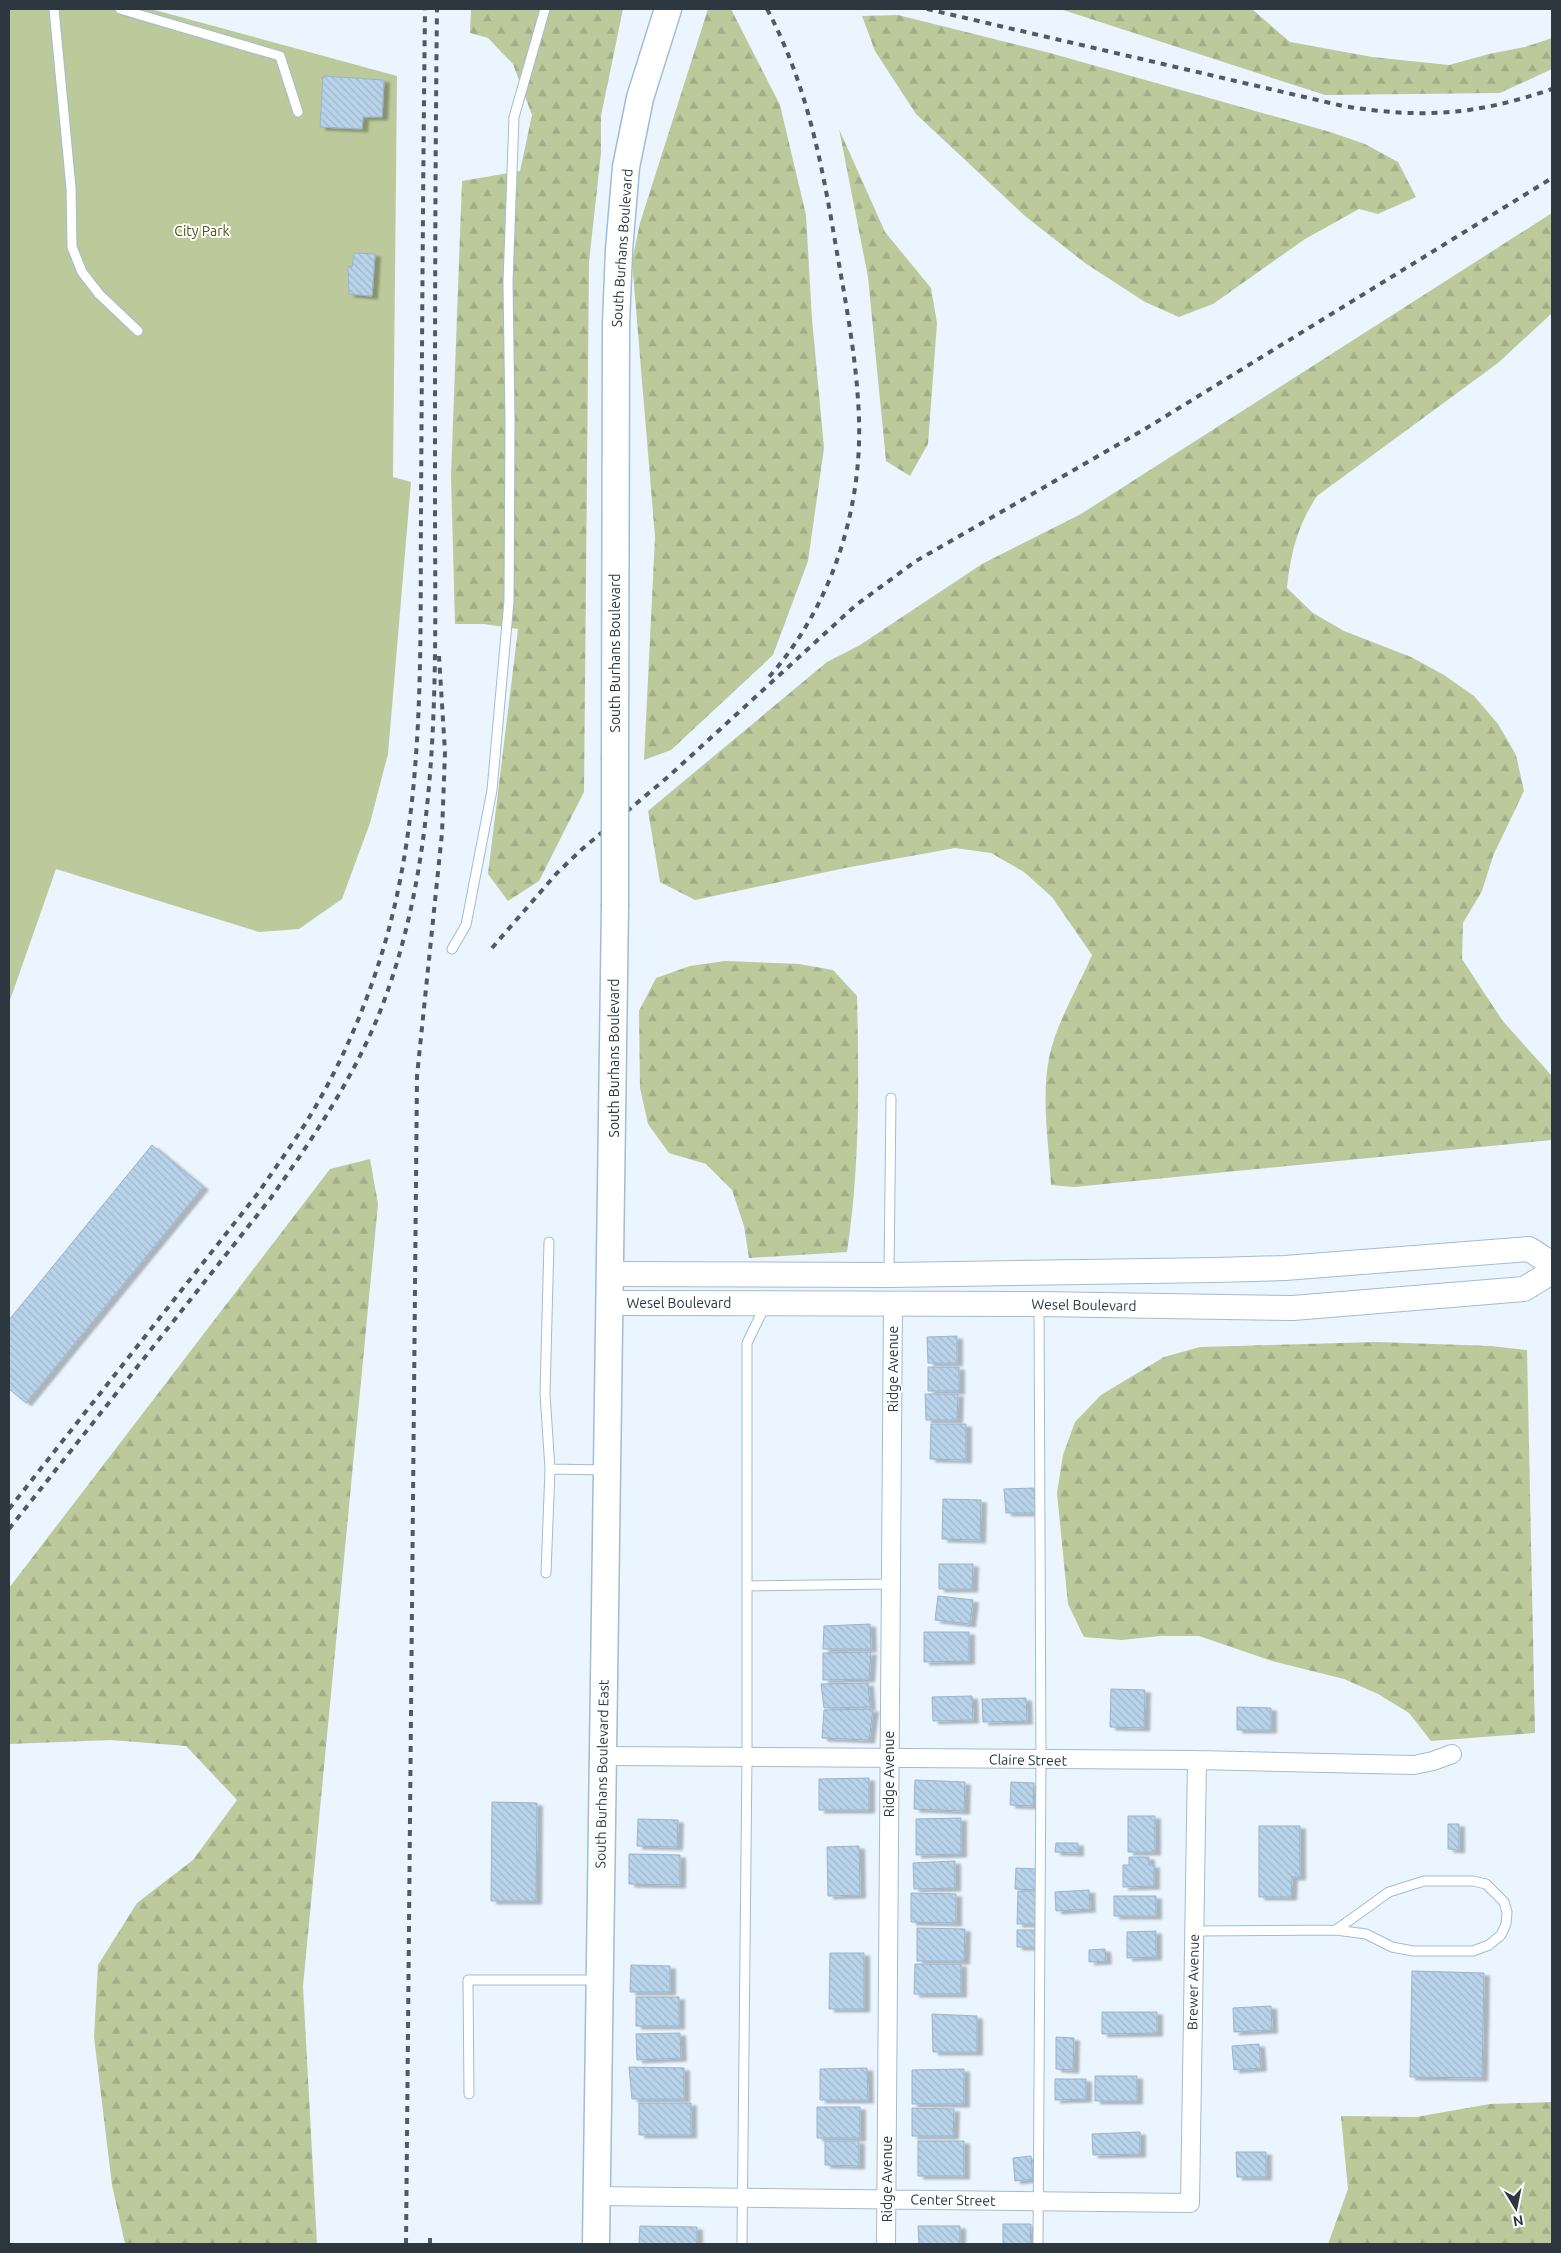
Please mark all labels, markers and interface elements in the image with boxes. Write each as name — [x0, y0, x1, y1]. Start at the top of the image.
street label: South Burhans Boulevard — [608, 168, 636, 328]
park label: City Park — [174, 223, 230, 239]
street label: South Burhans Boulevard — [607, 574, 623, 732]
street label: South Burhans Boulevard — [606, 979, 622, 1137]
street label: Wesel Boulevard — [626, 1295, 732, 1311]
street label: Wesel Boulevard — [1031, 1296, 1137, 1314]
street label: Ridge Avenue — [885, 1326, 901, 1412]
street label: South Burhans Boulevard East — [592, 1679, 612, 1868]
street label: Ridge Avenue — [881, 1731, 897, 1817]
street label: Claire Street — [989, 1751, 1068, 1769]
street label: Brewer Avenue — [1184, 1934, 1202, 2030]
street label: Ridge Avenue — [879, 2136, 895, 2222]
north arrow — [1491, 2183, 1541, 2233]
street label: Center Street — [910, 2191, 996, 2209]
text: N — [1512, 2212, 1525, 2230]

